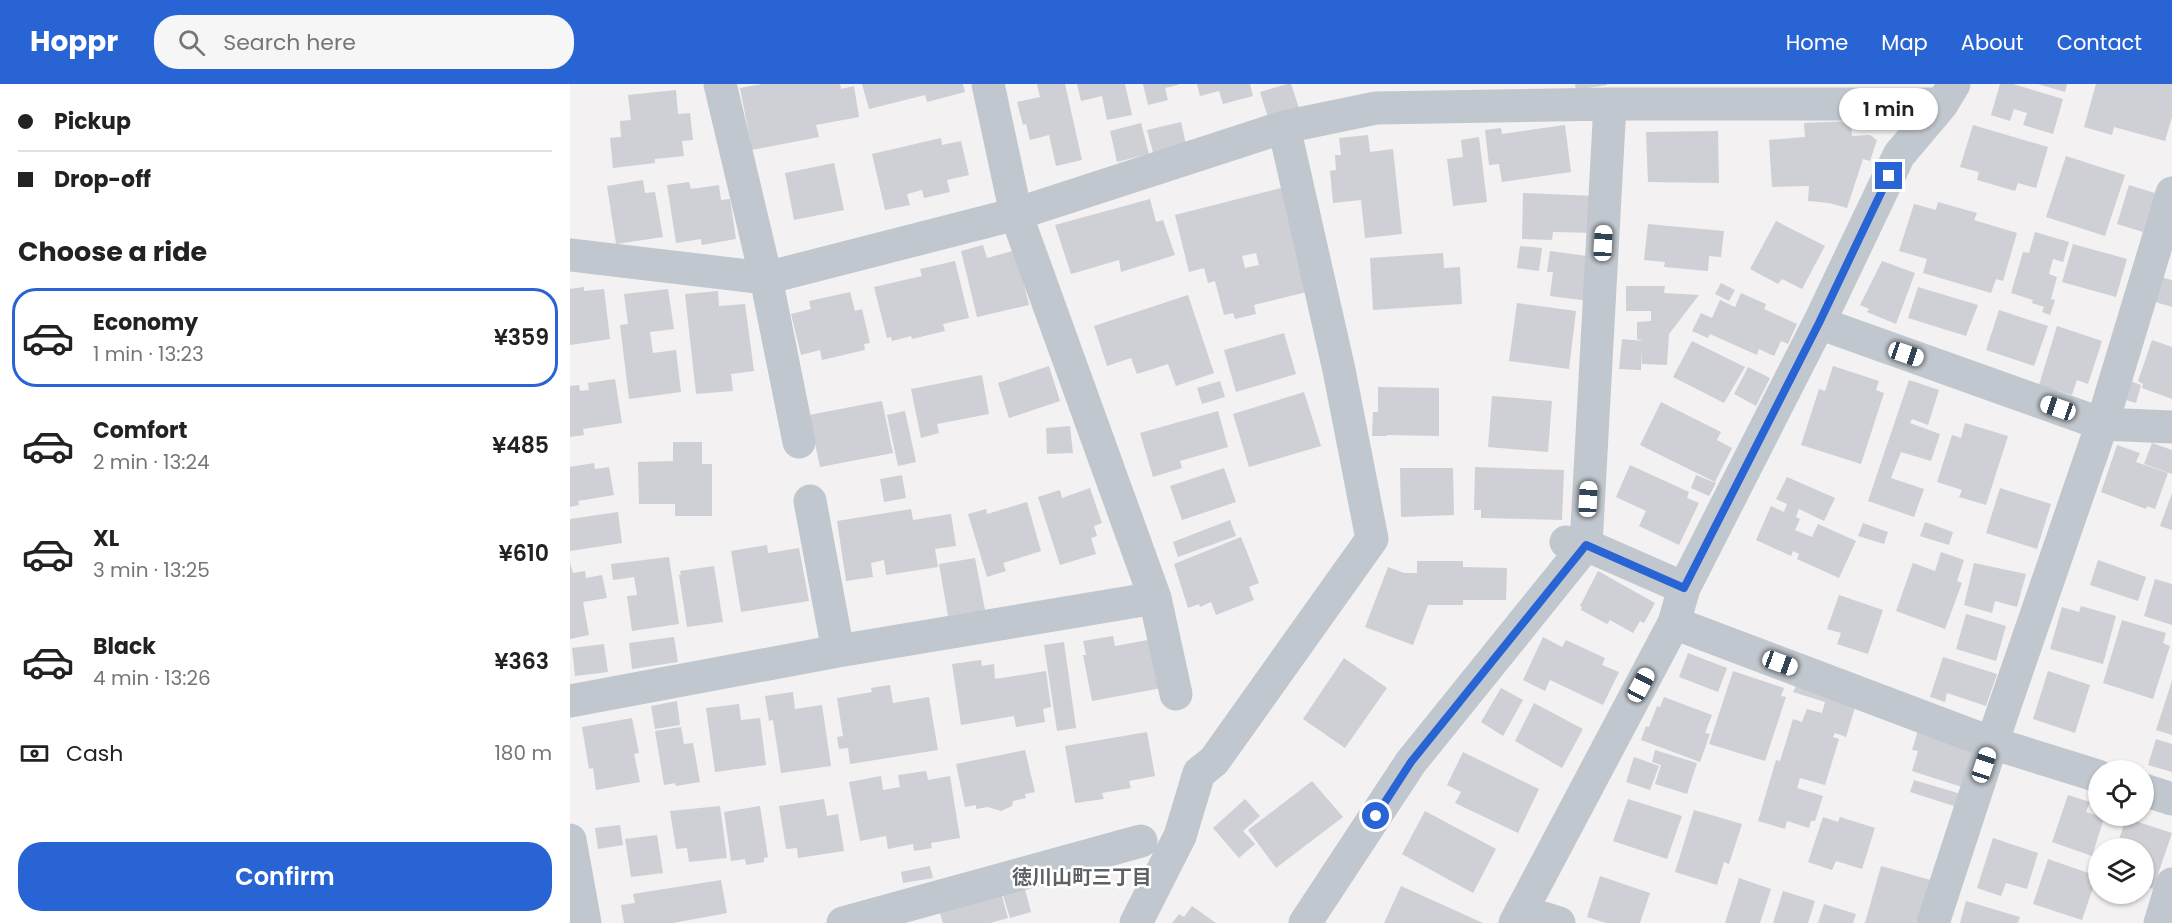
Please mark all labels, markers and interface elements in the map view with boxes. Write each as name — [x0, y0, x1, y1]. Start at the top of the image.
search box — [154, 15, 574, 69]
text: Hoppr — [30, 22, 118, 61]
icon: search — [175, 26, 208, 59]
text: Search here — [223, 27, 356, 58]
text: Home — [1786, 28, 1848, 57]
text: Map — [1881, 28, 1928, 57]
text: About — [1961, 28, 2024, 57]
text: Contact — [2057, 28, 2142, 57]
callout: 1 min — [1840, 89, 1938, 131]
text: 1 min — [1863, 95, 1914, 123]
text: Pickup — [54, 106, 131, 137]
route end — [1875, 162, 1902, 189]
text: Drop-off — [54, 164, 151, 195]
car — [1593, 225, 1613, 261]
text: Choose a ride — [18, 233, 207, 270]
text: Economy — [93, 307, 198, 338]
icon: car — [21, 311, 75, 365]
text: ¥359 — [494, 322, 549, 353]
text: 1 min · 13:23 — [93, 340, 204, 368]
car — [1886, 340, 1926, 368]
car — [2038, 394, 2078, 422]
text: Comfort — [93, 415, 187, 446]
icon: car — [21, 419, 75, 473]
text: ¥485 — [492, 430, 549, 461]
text: 2 min · 13:24 — [93, 448, 210, 476]
car — [1578, 481, 1598, 517]
text: XL — [93, 523, 119, 554]
icon: car — [21, 527, 75, 581]
text: ¥610 — [499, 538, 549, 569]
text: 3 min · 13:25 — [93, 556, 210, 584]
text: Black — [93, 631, 156, 662]
icon: car — [21, 635, 75, 689]
text: ¥363 — [495, 646, 549, 677]
car — [1760, 648, 1800, 678]
text: 4 min · 13:26 — [93, 664, 211, 692]
car — [1625, 665, 1657, 705]
icon: cash — [18, 737, 51, 770]
text: Cash — [66, 738, 123, 769]
text: 180 m — [494, 739, 552, 767]
car — [1970, 745, 1998, 785]
map controls — [2088, 760, 2154, 904]
button: locate — [2088, 760, 2154, 826]
route start — [1362, 802, 1389, 829]
button: layers — [2088, 838, 2154, 904]
button: Confirm — [18, 842, 552, 911]
district label: 徳川山町三丁目 — [1012, 863, 1152, 891]

